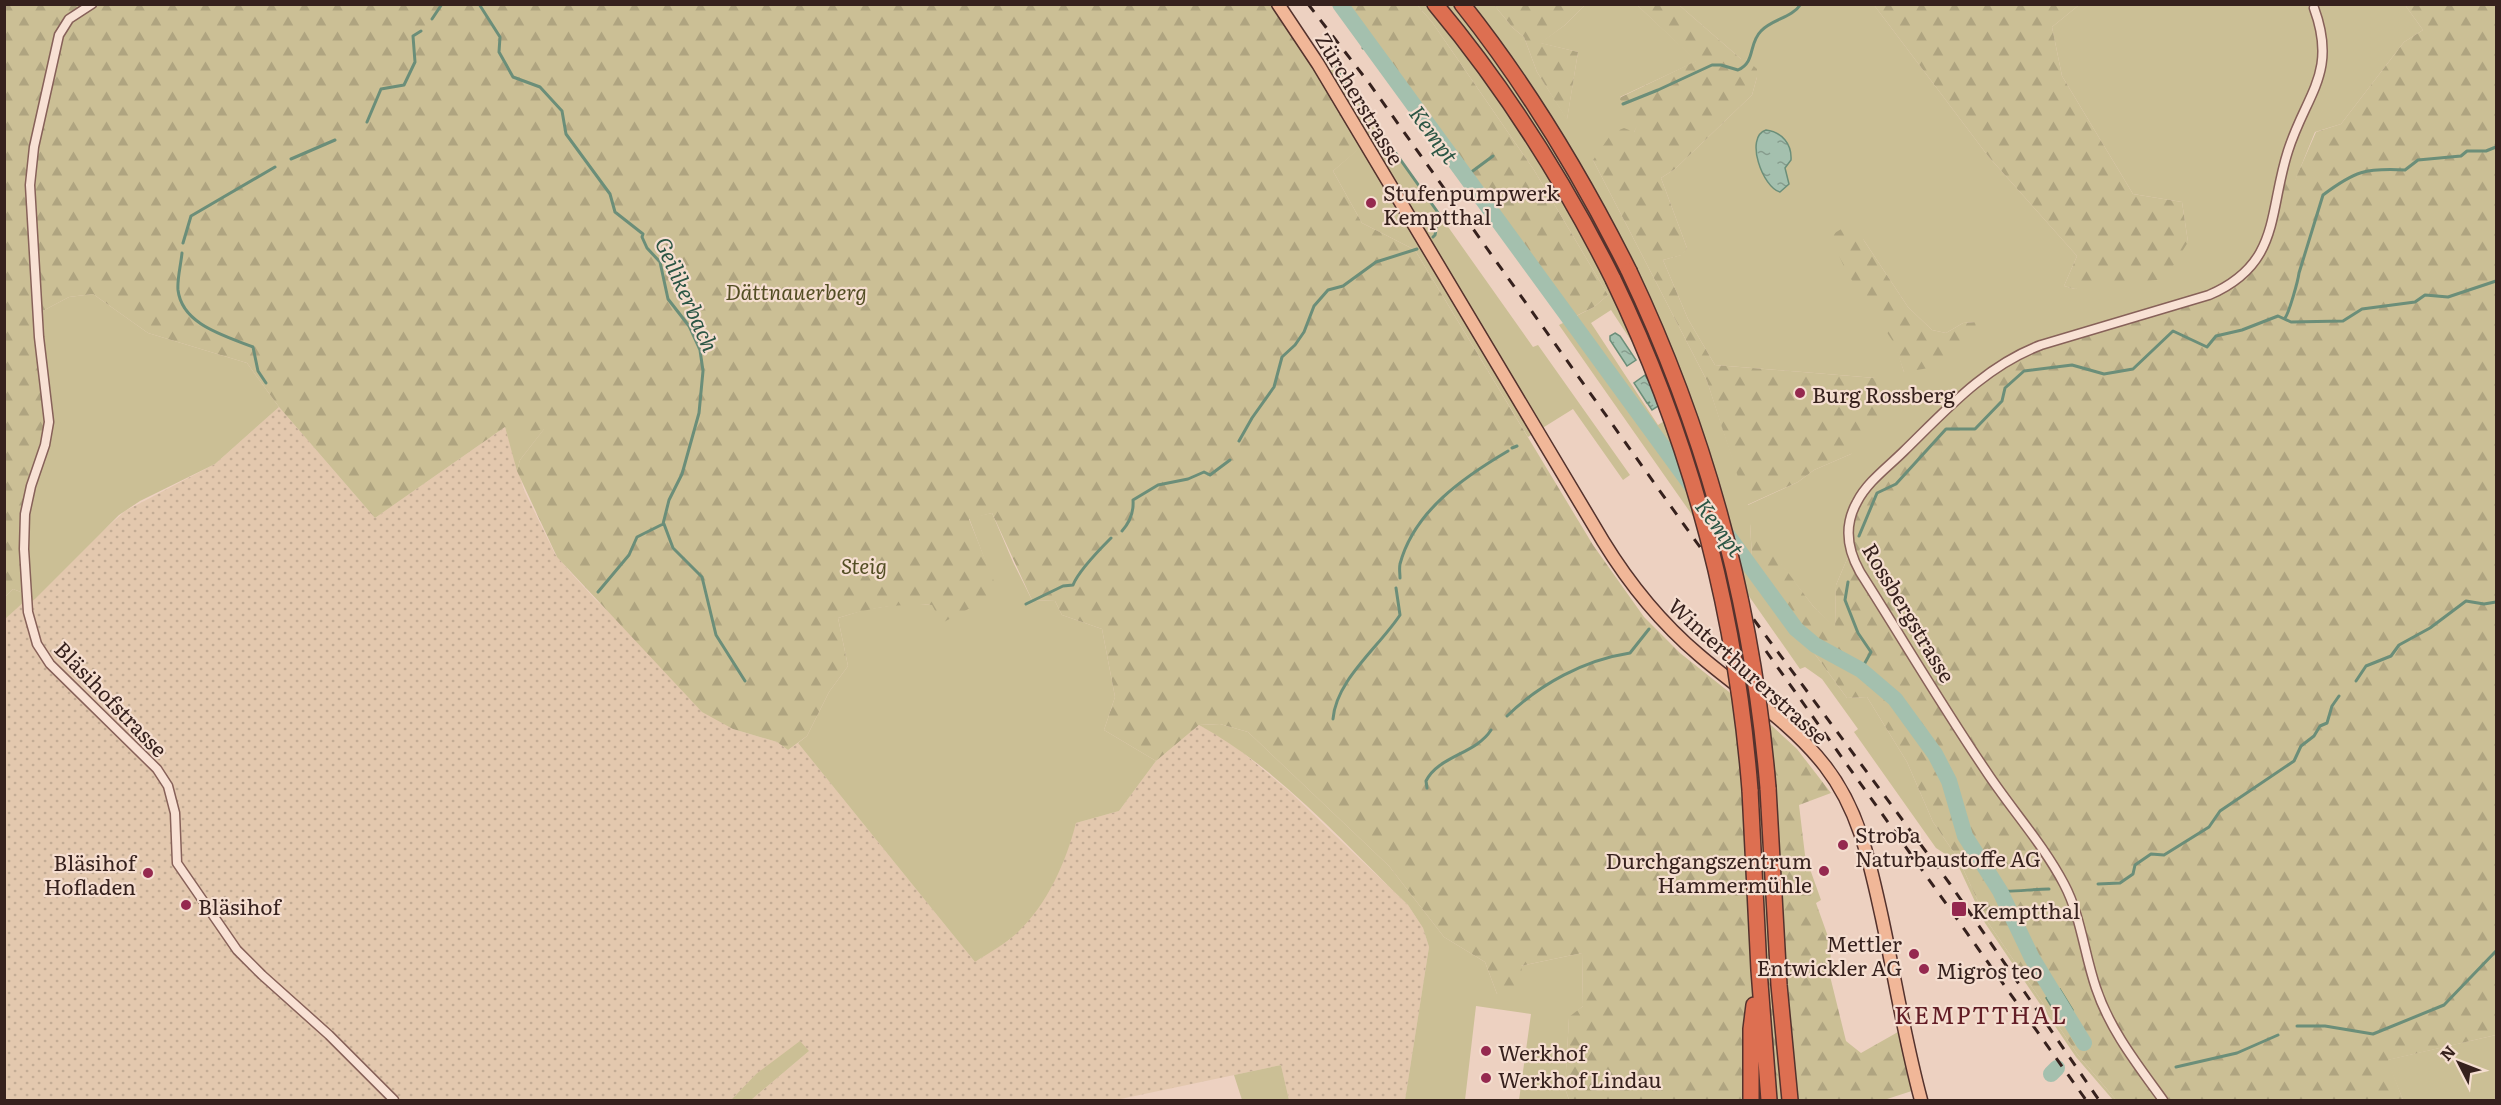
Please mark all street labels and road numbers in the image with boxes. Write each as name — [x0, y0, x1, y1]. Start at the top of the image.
street label: Zürcherstrasse — [1309, 26, 1413, 170]
street label: Rossbergstrasse — [1856, 536, 1964, 688]
street label: Winterthurerstrasse — [1662, 590, 1836, 750]
street label: Bläsihofstrasse — [48, 633, 176, 763]

